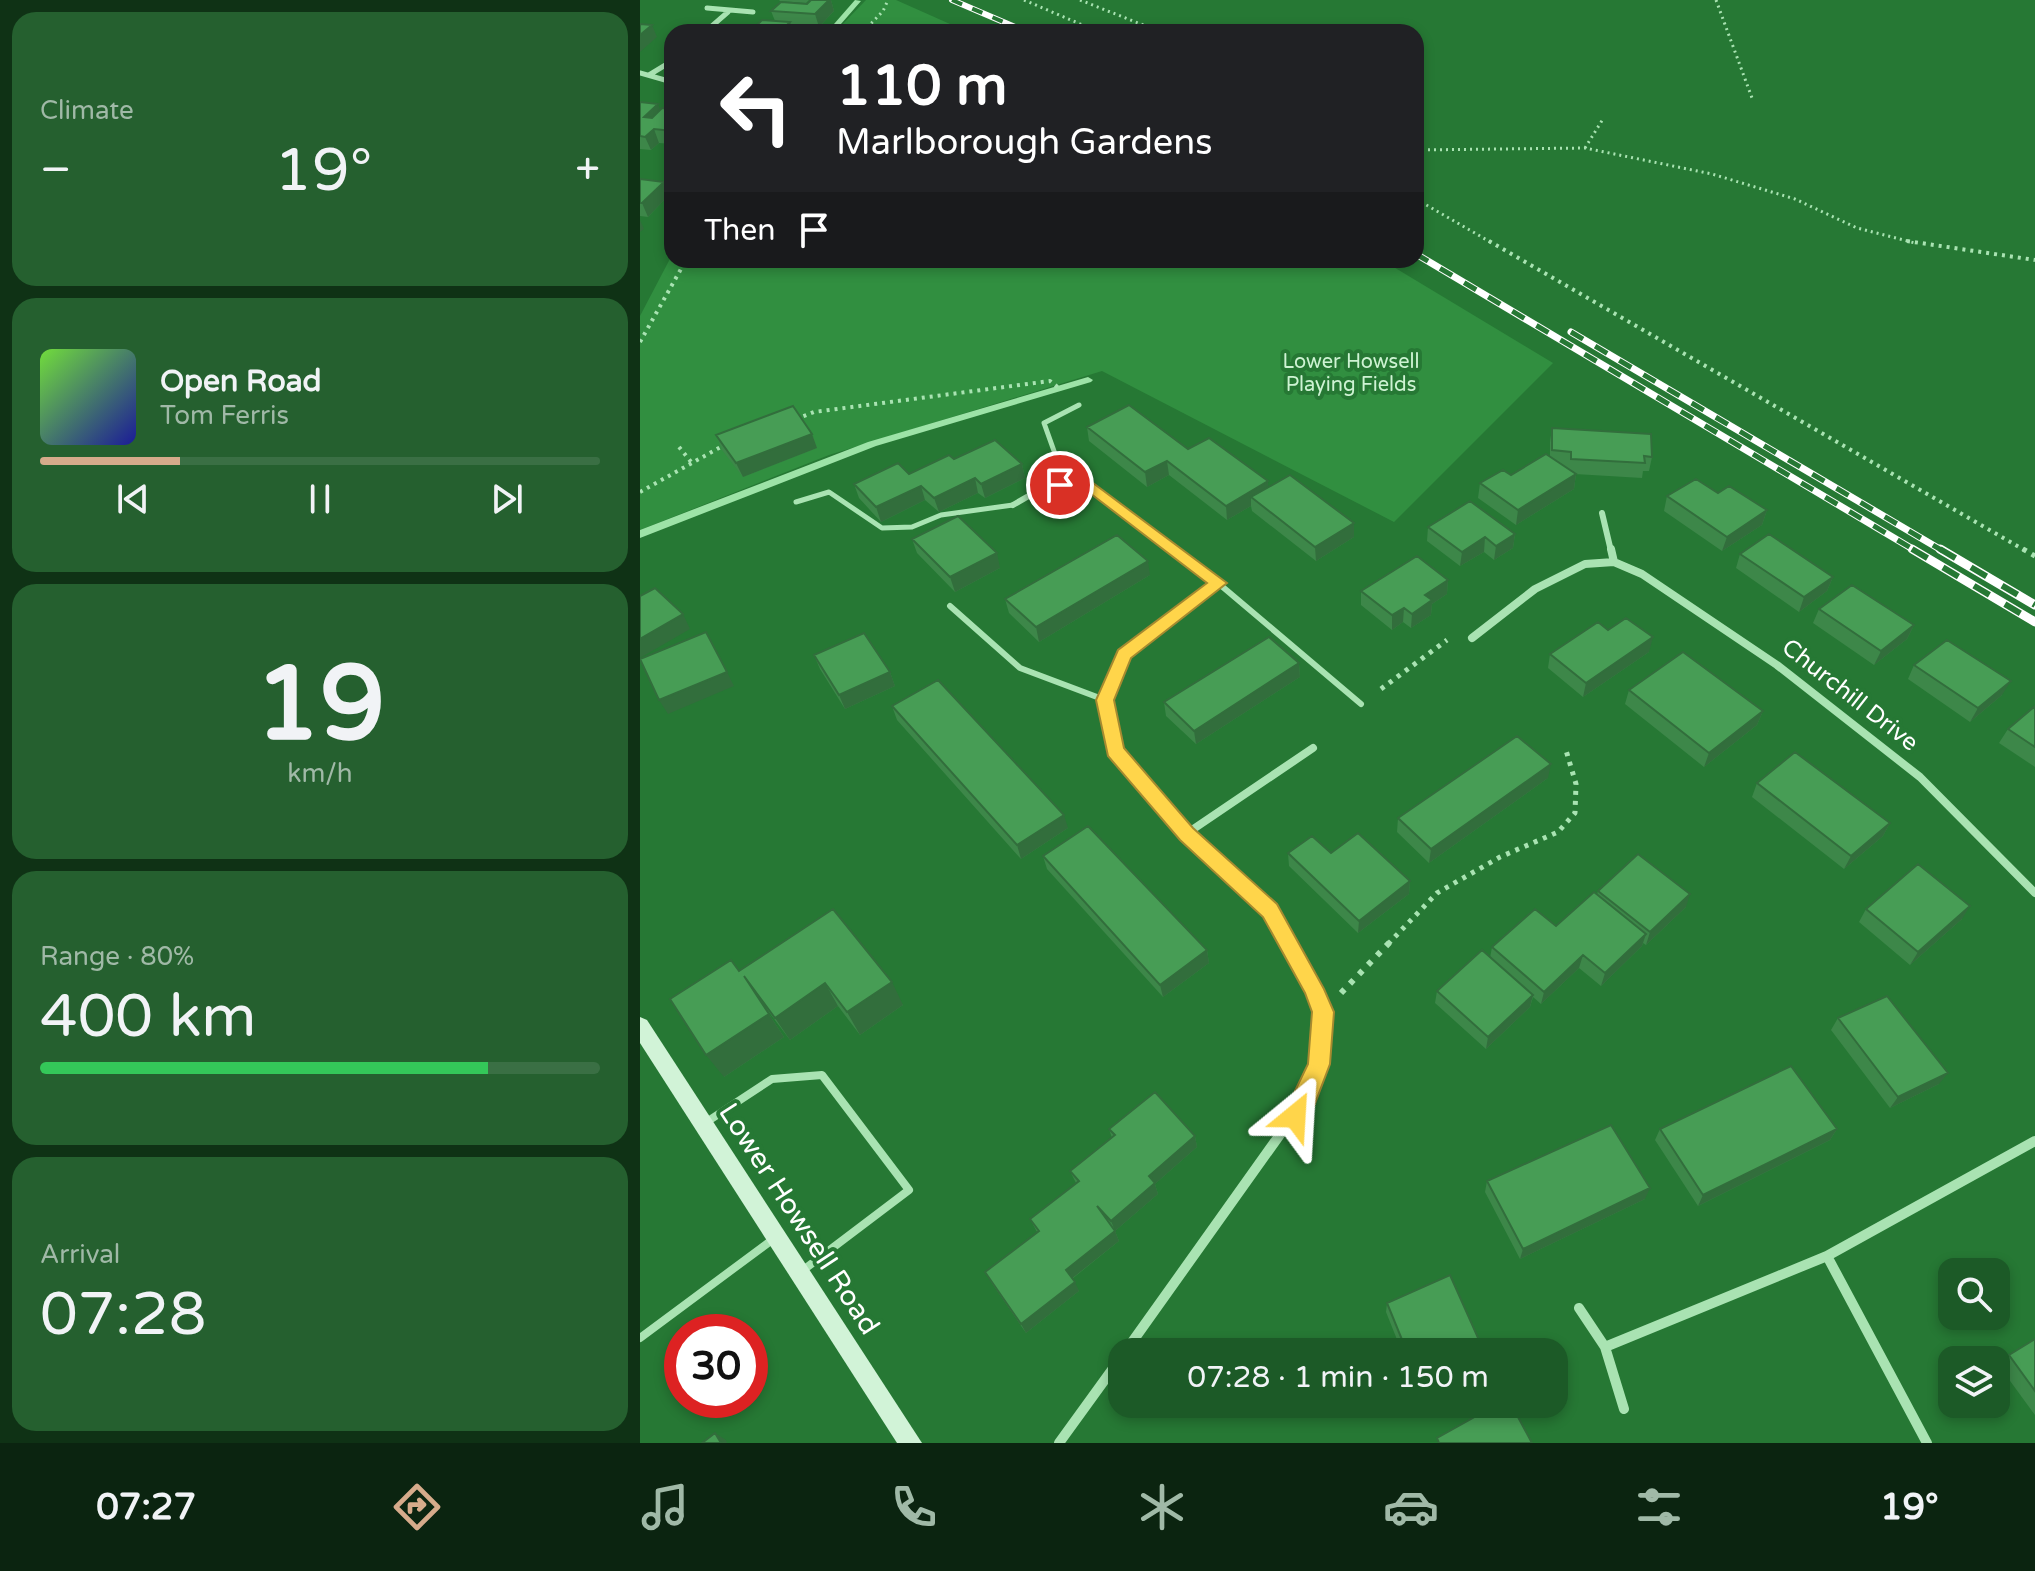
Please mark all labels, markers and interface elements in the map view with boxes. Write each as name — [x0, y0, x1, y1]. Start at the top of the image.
text: 110 m — [836, 53, 1007, 120]
icon: left — [704, 56, 808, 160]
text: Climate — [40, 95, 134, 126]
text: Marlborough Gardens — [836, 121, 1212, 164]
text: 19° — [274, 135, 372, 207]
text: − — [40, 144, 71, 197]
text: + — [575, 144, 600, 197]
icon: arrive — [792, 208, 836, 252]
text: Then — [704, 212, 776, 249]
park label: Lower Howsell Playing Fields — [1283, 350, 1419, 397]
text: Open Road — [160, 363, 321, 400]
text: Tom Ferris — [160, 400, 289, 431]
pin — [1026, 451, 1094, 519]
icon: arrive — [1038, 463, 1082, 507]
icon: previous — [111, 477, 155, 521]
icon: pause — [298, 477, 342, 521]
icon: next — [485, 477, 529, 521]
street label: Churchill Drive — [1776, 633, 1924, 757]
text: 19 — [255, 643, 385, 768]
text: km/h — [287, 758, 353, 789]
text: Range · 80% — [40, 941, 194, 972]
text: 400 km — [40, 981, 256, 1053]
position arrow — [1253, 1074, 1337, 1158]
street label: Lower Howsell Road — [711, 1097, 887, 1341]
text: Arrival — [40, 1239, 120, 1270]
map controls — [1938, 1258, 2010, 1418]
button: search — [1938, 1258, 2010, 1330]
text: 07:28 — [40, 1279, 206, 1351]
speed limit sign: 30 — [664, 1314, 768, 1418]
button: layers — [1938, 1346, 2010, 1418]
text: 07:28 · 1 min · 150 m — [1187, 1359, 1489, 1396]
icon: directions — [389, 1479, 445, 1535]
icon: music — [637, 1479, 693, 1535]
icon: phone — [886, 1479, 942, 1535]
icon: climate — [1134, 1479, 1190, 1535]
icon: car — [1383, 1479, 1439, 1535]
icon: filters — [1631, 1479, 1687, 1535]
text: 07:27 — [96, 1486, 196, 1529]
text: 19° — [1880, 1486, 1939, 1529]

